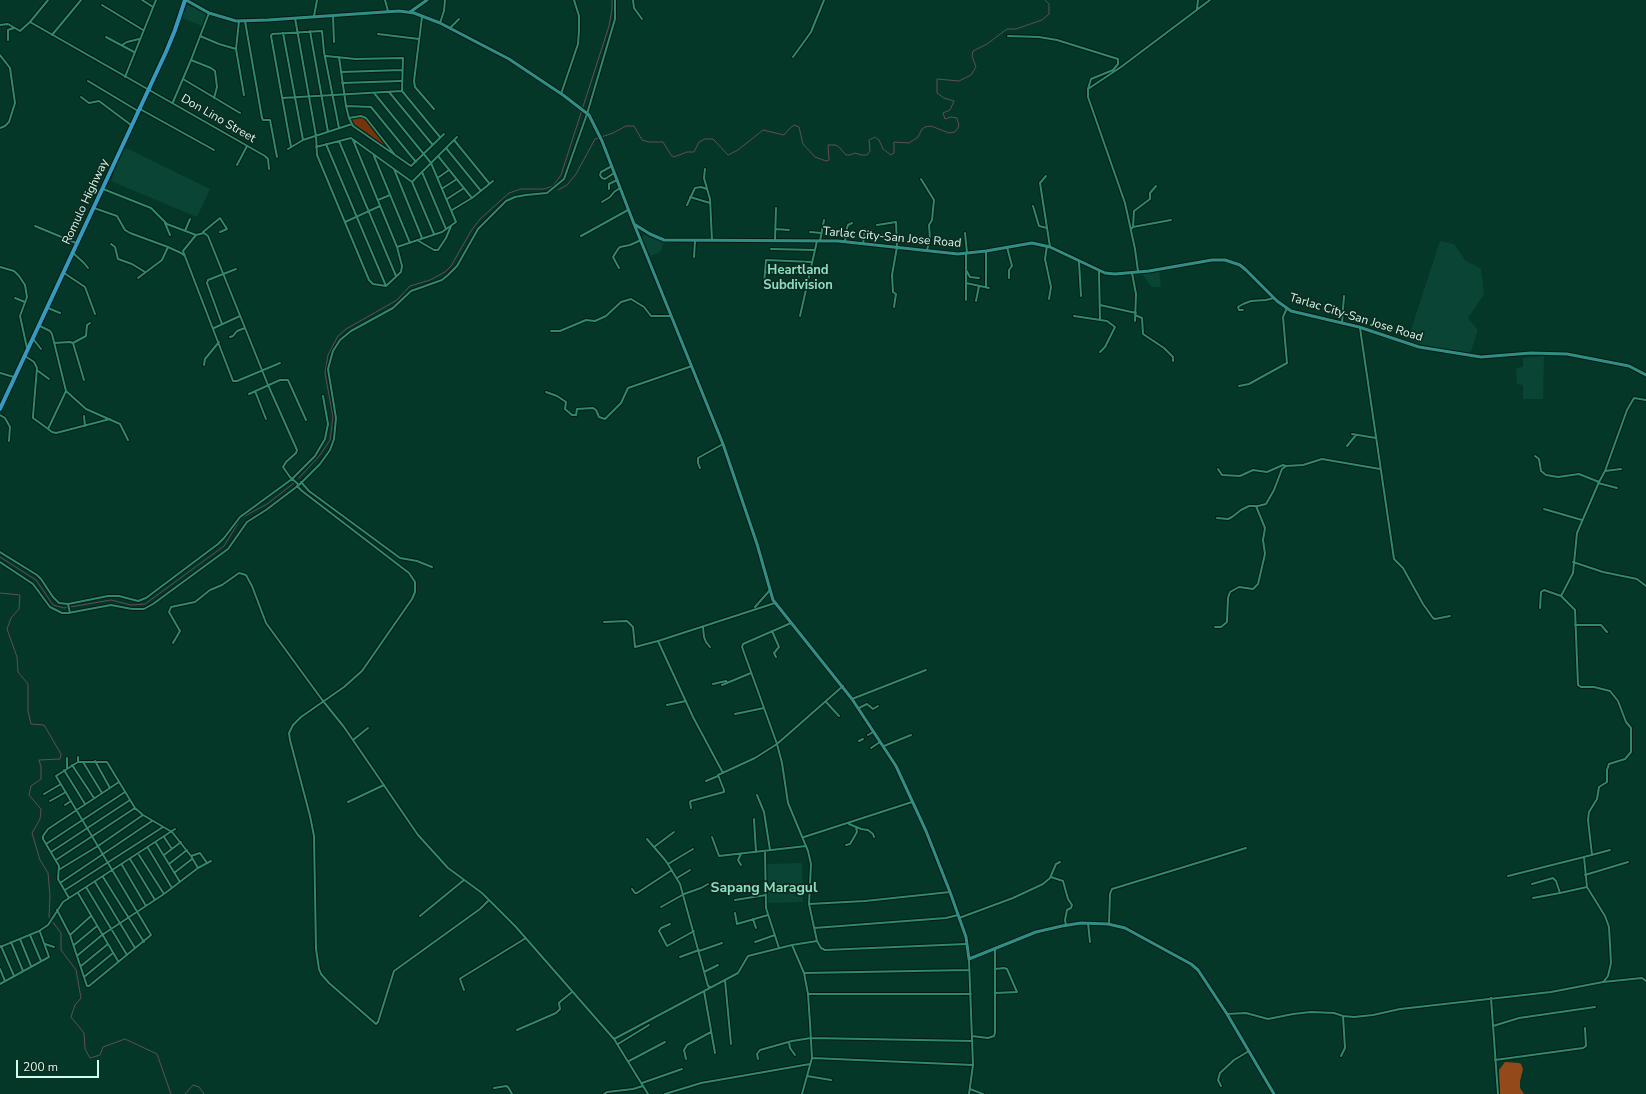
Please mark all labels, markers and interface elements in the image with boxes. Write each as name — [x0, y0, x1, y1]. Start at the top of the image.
street label: Don Lino Street — [178, 92, 258, 146]
street label: Romulo Highway — [60, 157, 112, 247]
street label: Tarlac City-San Jose Road — [822, 225, 962, 251]
district label: Heartland Subdivision — [763, 263, 833, 294]
street label: Tarlac City-San Jose Road — [1288, 291, 1424, 345]
district label: Sapang Maragul — [711, 881, 817, 897]
scale bar — [18, 1052, 101, 1078]
text: 200 m — [23, 1059, 58, 1075]

